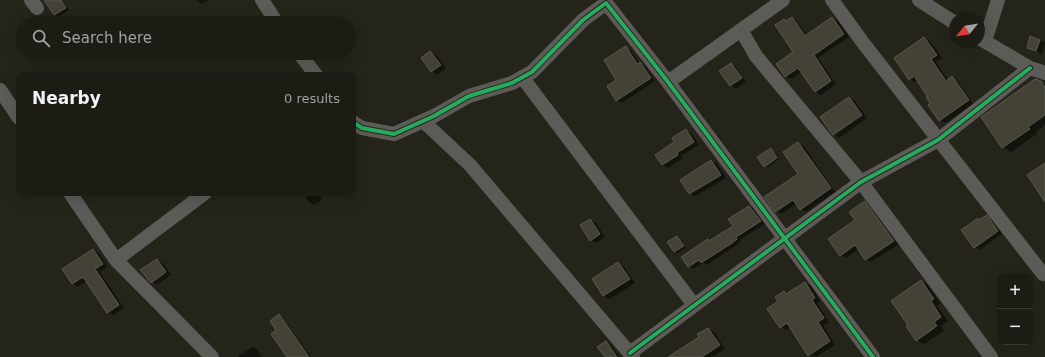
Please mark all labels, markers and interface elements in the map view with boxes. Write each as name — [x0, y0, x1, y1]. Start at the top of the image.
north arrow — [949, 12, 985, 48]
search box — [16, 16, 356, 60]
icon: search — [30, 27, 52, 49]
text: Search here — [62, 29, 152, 47]
text: Nearby — [32, 88, 101, 108]
text: 0 results — [284, 91, 340, 106]
map controls — [997, 273, 1033, 345]
button: + — [997, 273, 1033, 309]
button: − — [997, 309, 1033, 345]

